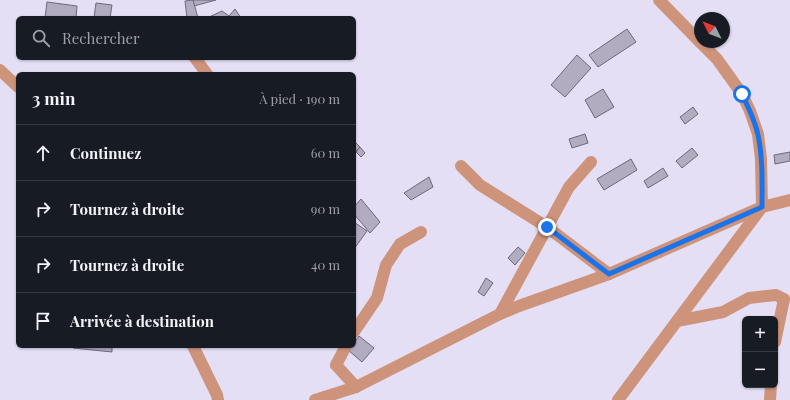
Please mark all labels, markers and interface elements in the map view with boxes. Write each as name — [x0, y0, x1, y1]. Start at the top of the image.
north arrow — [694, 12, 730, 48]
search box — [16, 16, 356, 60]
icon: search — [30, 27, 52, 49]
text: Rechercher — [62, 28, 140, 48]
route start — [733, 85, 751, 103]
text: 3 min — [32, 87, 75, 109]
text: À pied · 190 m — [259, 90, 340, 107]
icon: ahead — [32, 142, 54, 164]
text: Continuez — [70, 143, 141, 163]
text: 60 m — [311, 144, 340, 161]
icon: right — [32, 198, 54, 220]
text: Tournez à droite — [70, 199, 184, 219]
text: 90 m — [311, 200, 340, 217]
route end — [538, 218, 556, 236]
icon: right — [32, 254, 54, 276]
text: Tournez à droite — [70, 255, 184, 275]
text: 40 m — [311, 256, 340, 273]
icon: arrive — [32, 310, 54, 332]
text: Arrivée à destination — [70, 311, 214, 331]
map controls — [742, 316, 778, 388]
button: + — [742, 316, 778, 352]
button: − — [742, 352, 778, 388]

